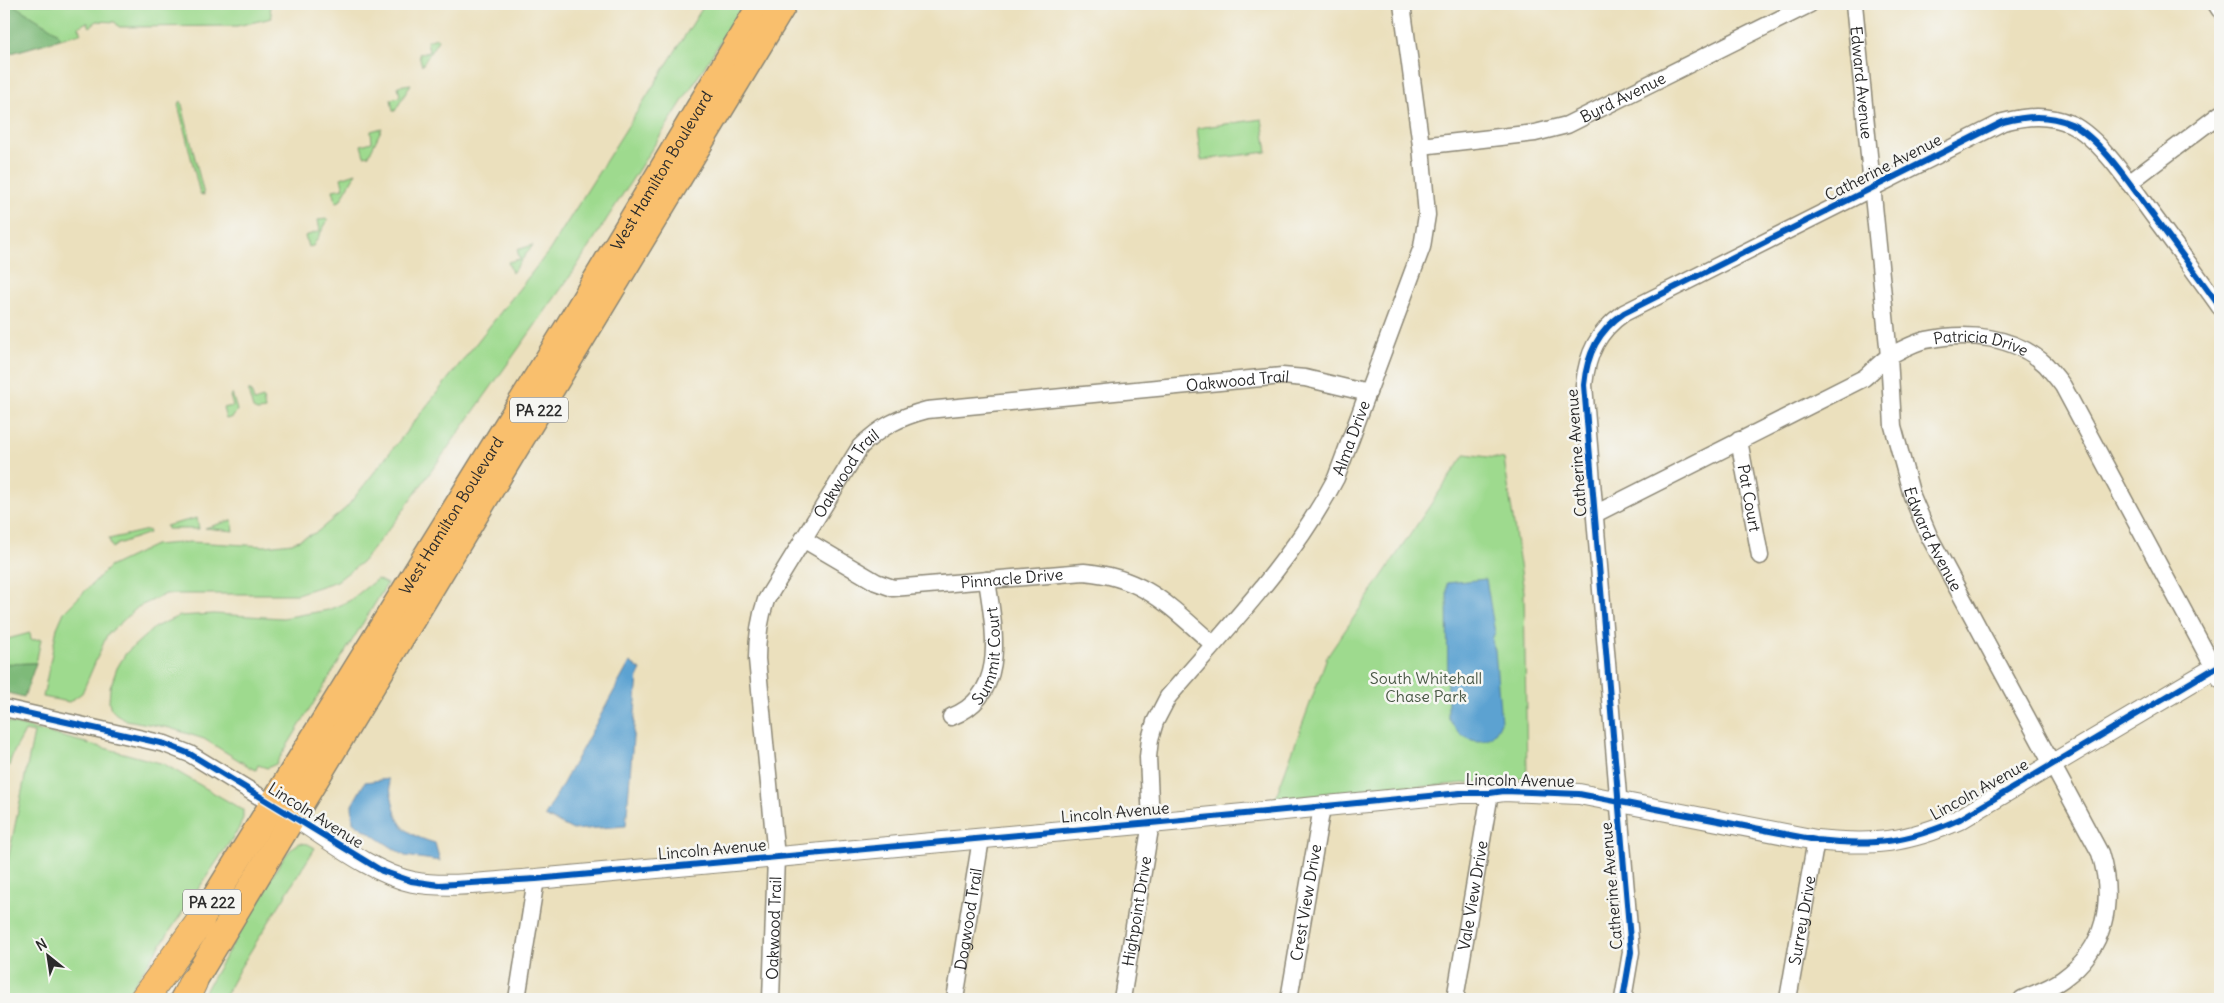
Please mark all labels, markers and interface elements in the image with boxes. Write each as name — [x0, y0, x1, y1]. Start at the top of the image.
street label: Edward Avenue — [1846, 25, 1877, 140]
street label: Byrd Avenue — [1577, 68, 1669, 127]
street label: West Hamilton Boulevard — [606, 87, 717, 254]
street label: Catherine Avenue — [1821, 129, 1945, 205]
street label: Patricia Drive — [1932, 326, 2032, 360]
street label: Oakwood Trail — [1185, 366, 1290, 395]
street label: Catherine Avenue — [1562, 388, 1590, 518]
street label: Alma Drive — [1328, 397, 1374, 478]
road number: PA 222 — [510, 398, 568, 422]
street label: Oakwood Trail — [809, 425, 883, 521]
street label: West Hamilton Boulevard — [395, 433, 507, 598]
street label: Pat Court — [1734, 463, 1766, 534]
street label: Edward Avenue — [1900, 485, 1967, 594]
street label: Pinnacle Drive — [960, 564, 1064, 592]
street label: Summit Court — [967, 605, 1004, 709]
park label: South Whitehall Chase Park — [1370, 668, 1482, 706]
street label: Lincoln Avenue — [1927, 754, 2031, 824]
street label: Lincoln Avenue — [1465, 769, 1575, 791]
street label: Lincoln Avenue — [265, 778, 367, 852]
street label: Lincoln Avenue — [1060, 797, 1170, 827]
street label: Catherine Avenue — [1595, 821, 1627, 951]
street label: Lincoln Avenue — [657, 834, 767, 864]
street label: Vale View Drive — [1453, 839, 1492, 952]
street label: Crest View Drive — [1286, 843, 1325, 962]
street label: Highpoint Drive — [1118, 855, 1155, 968]
street label: Dogwood Trail — [950, 867, 986, 972]
street label: Surrey Drive — [1784, 874, 1820, 966]
street label: Oakwood Trail — [762, 876, 785, 980]
road number: PA 222 — [183, 890, 241, 914]
north arrow — [22, 930, 72, 980]
text: N — [33, 935, 50, 955]

